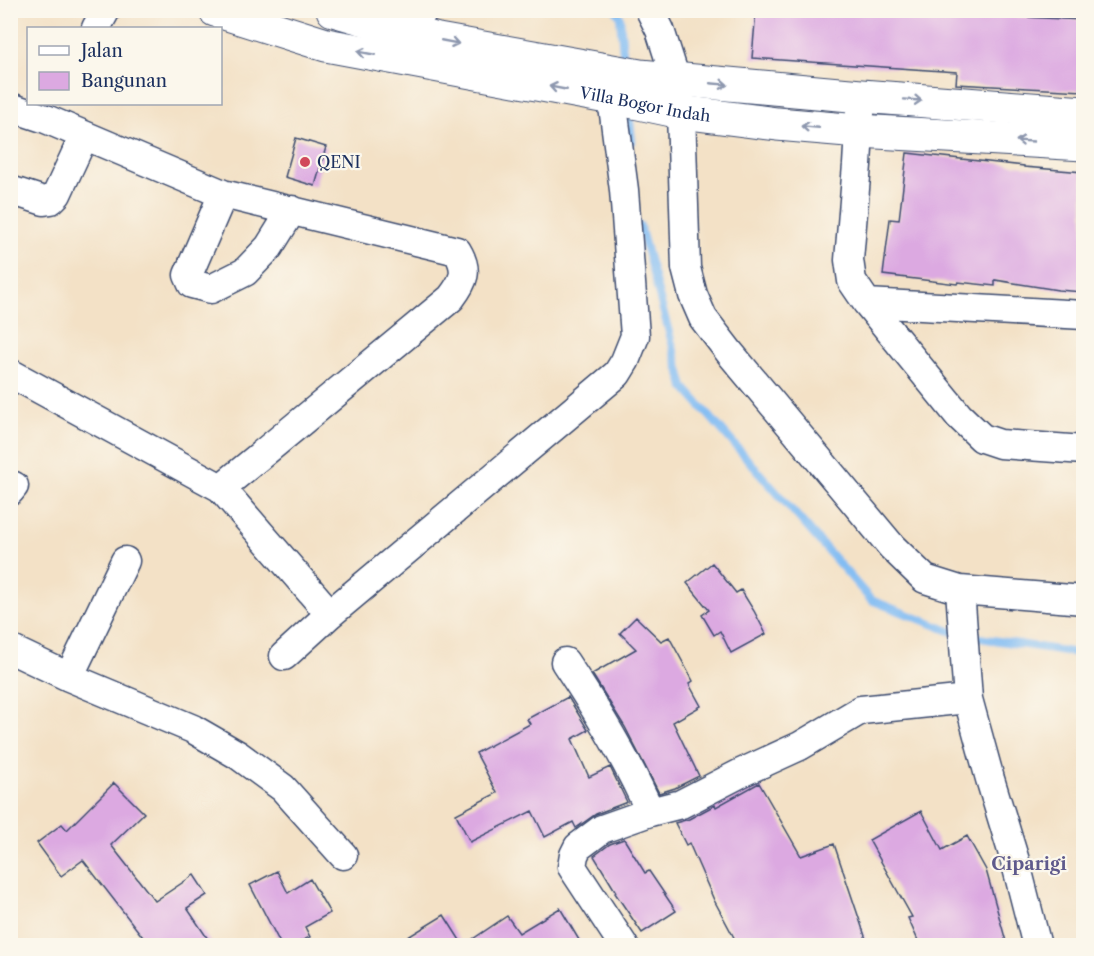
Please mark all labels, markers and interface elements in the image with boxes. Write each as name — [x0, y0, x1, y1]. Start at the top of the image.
legend — [27, 27, 222, 105]
one-way arrow — [440, 37, 459, 48]
text: Jalan — [78, 40, 123, 62]
one-way arrow — [357, 47, 376, 58]
text: Bangunan — [81, 70, 167, 92]
one-way arrow — [708, 79, 728, 90]
street label: Villa Bogor Indah — [577, 82, 712, 126]
one-way arrow — [548, 83, 568, 94]
one-way arrow — [903, 95, 922, 106]
one-way arrow — [800, 121, 820, 132]
one-way arrow — [1016, 135, 1036, 146]
place label: QENI — [317, 152, 360, 172]
marker: QENI — [298, 155, 312, 169]
district label: Ciparigi — [991, 853, 1067, 875]

